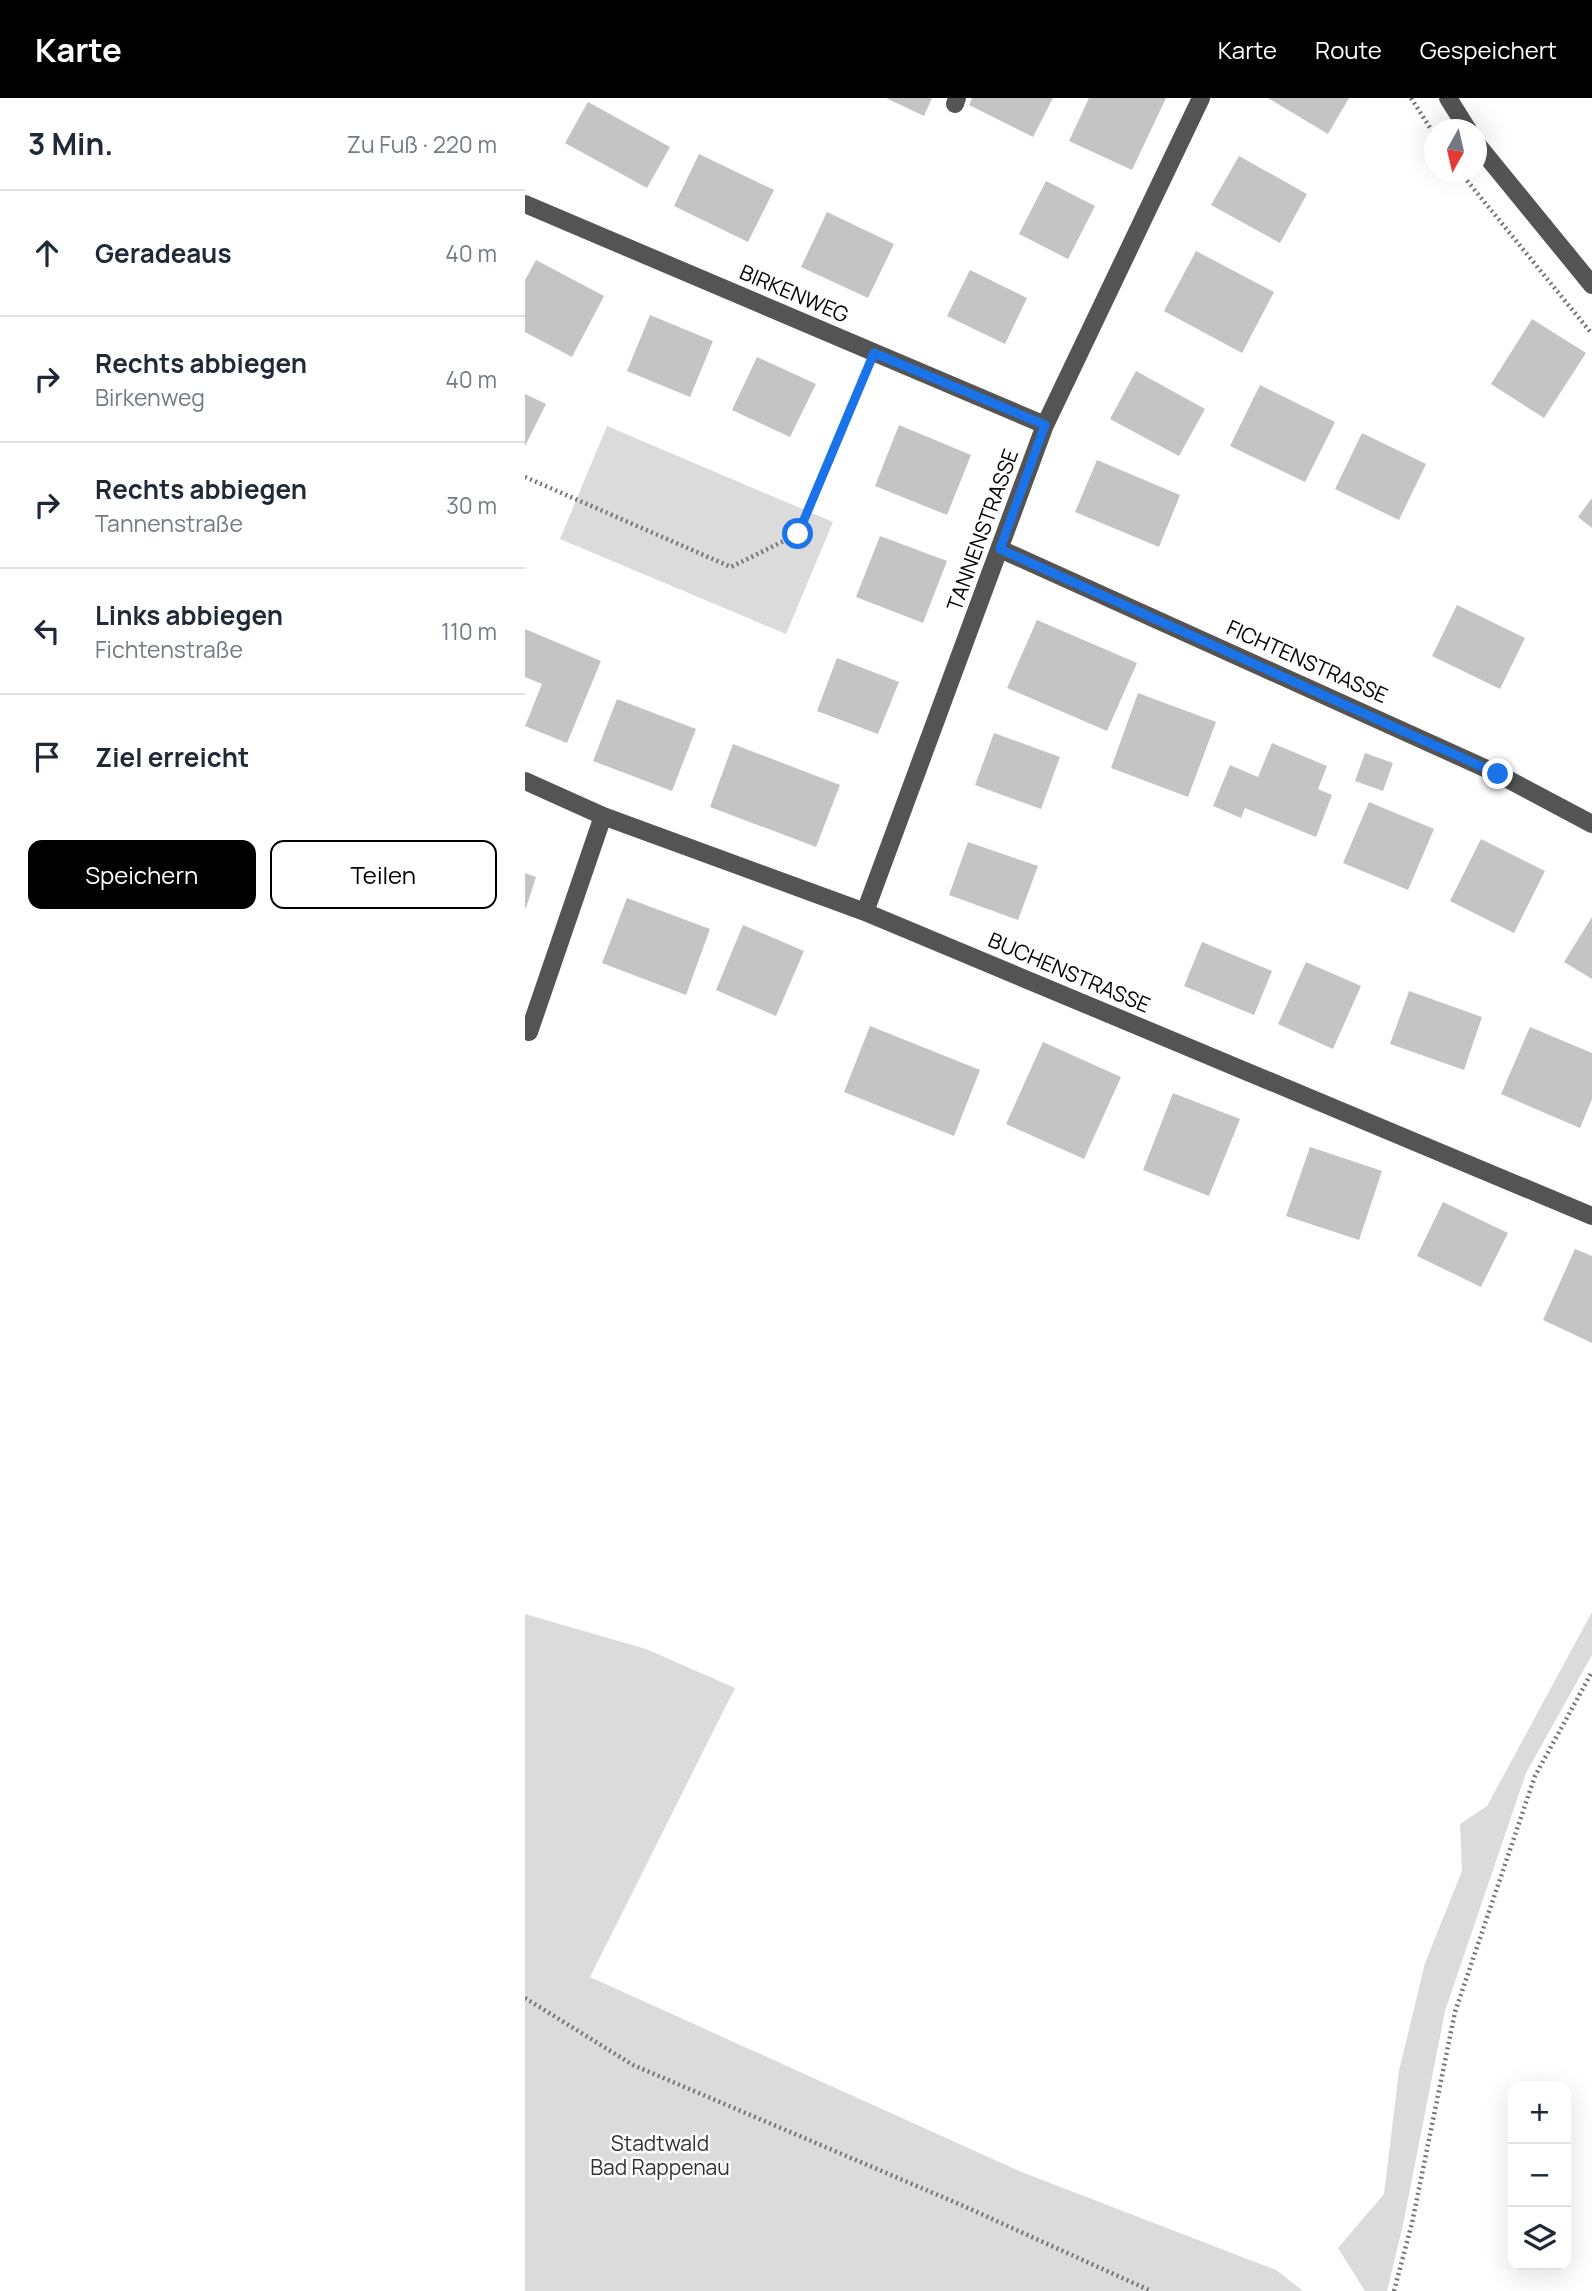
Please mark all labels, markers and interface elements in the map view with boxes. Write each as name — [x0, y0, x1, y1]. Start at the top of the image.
text: Karte — [35, 27, 122, 72]
text: Karte — [1218, 33, 1277, 66]
text: Route — [1315, 33, 1382, 66]
text: Gespeichert — [1420, 33, 1557, 66]
north arrow — [1424, 119, 1487, 182]
text: 3 Min. — [28, 123, 113, 164]
text: Zu Fuß · 220 m — [347, 128, 497, 160]
icon: ahead — [28, 234, 66, 272]
text: Geradeaus — [95, 235, 231, 271]
text: 40 m — [445, 237, 497, 269]
street label: BIRKENWEG — [736, 258, 853, 329]
text: Rechts abbiegen — [95, 345, 307, 381]
icon: right — [28, 360, 66, 398]
text: 40 m — [445, 363, 497, 395]
text: Birkenweg — [95, 381, 205, 413]
street label: TANNENSTRASSE — [940, 445, 1024, 614]
text: Rechts abbiegen — [95, 471, 307, 507]
icon: right — [28, 486, 66, 524]
text: 30 m — [446, 489, 497, 521]
text: Tannenstraße — [95, 507, 243, 539]
route start — [782, 518, 813, 549]
text: Links abbiegen — [95, 597, 283, 633]
icon: left — [28, 612, 66, 650]
street label: FICHTENSTRASSE — [1222, 613, 1392, 709]
text: 110 m — [441, 615, 497, 647]
text: Fichtenstraße — [95, 633, 243, 665]
icon: arrive — [28, 738, 66, 776]
text: Ziel erreicht — [95, 739, 249, 775]
route end — [1482, 758, 1513, 789]
button: Speichern — [28, 840, 256, 909]
button: Teilen — [270, 840, 497, 909]
street label: BUCHENSTRASSE — [984, 925, 1155, 1019]
map controls — [1508, 2081, 1571, 2270]
button: + — [1508, 2081, 1571, 2144]
park label: Stadtwald Bad Rappenau — [590, 2129, 730, 2181]
button: − — [1508, 2144, 1571, 2207]
button: layers — [1508, 2207, 1571, 2270]

